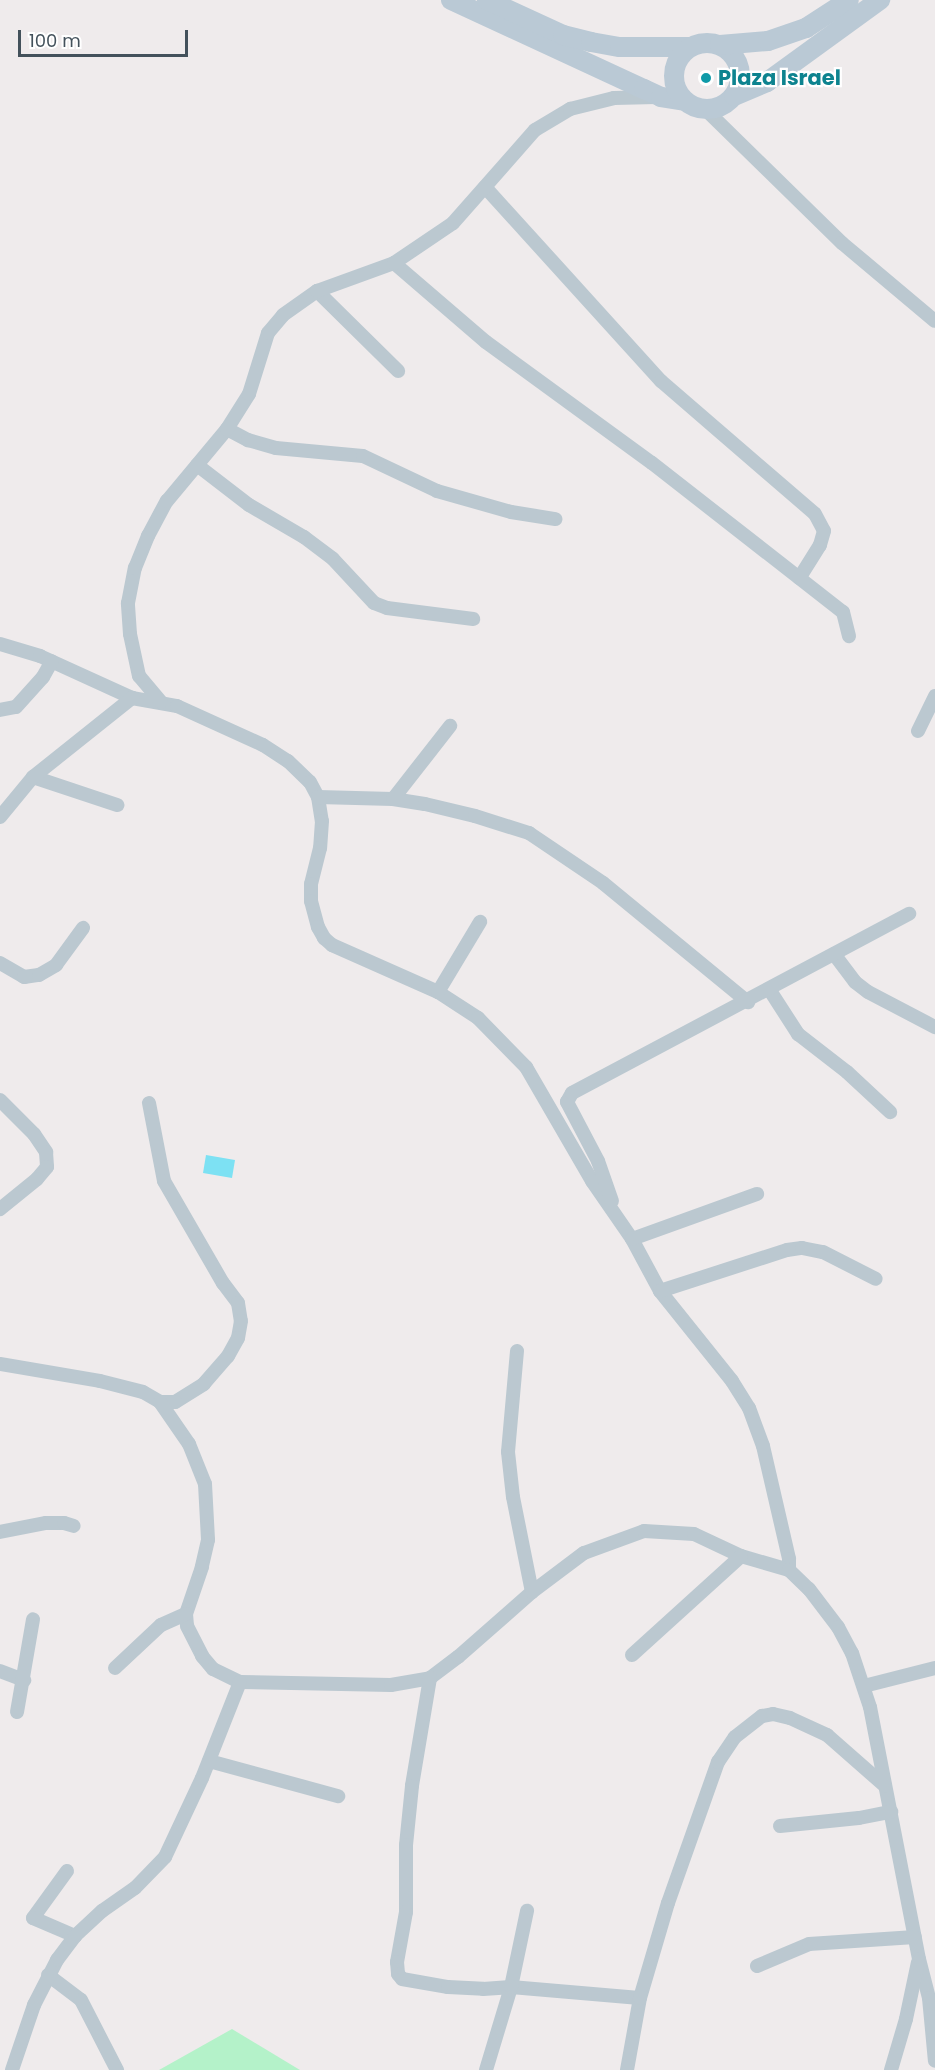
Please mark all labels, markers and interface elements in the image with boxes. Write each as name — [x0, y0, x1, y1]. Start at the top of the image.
scale bar — [21, 18, 190, 56]
text: 100 m — [29, 28, 81, 53]
place label: Plaza Israel — [718, 65, 841, 91]
marker: Plaza Israel — [699, 71, 713, 85]

